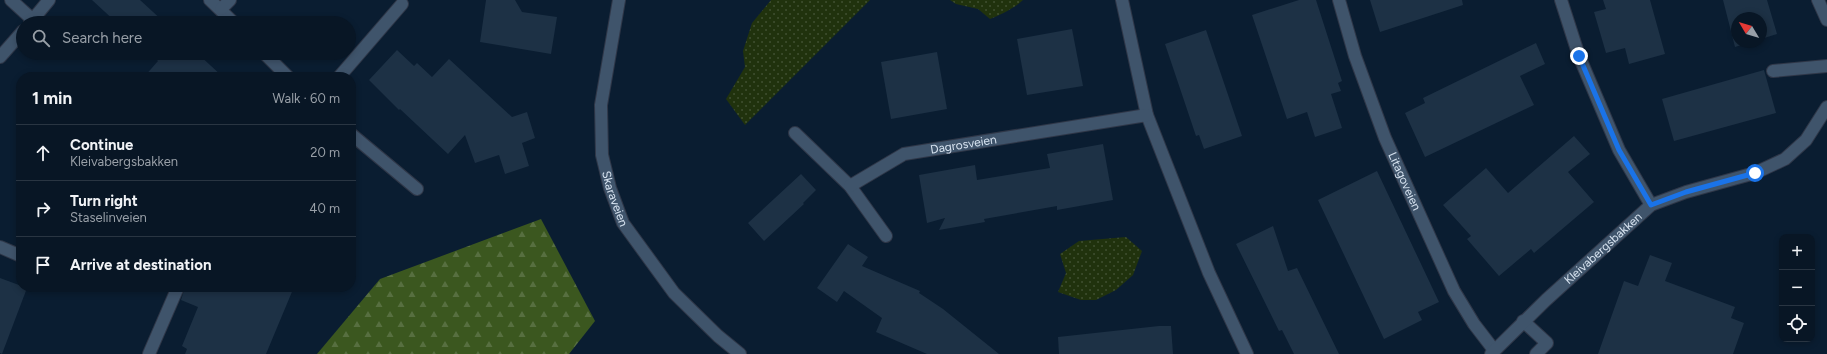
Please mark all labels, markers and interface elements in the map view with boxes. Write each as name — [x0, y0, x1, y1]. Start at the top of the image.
north arrow — [1731, 12, 1767, 48]
search box — [16, 16, 356, 60]
icon: search — [30, 27, 52, 49]
text: Search here — [62, 29, 142, 47]
route end — [1570, 47, 1588, 65]
text: 1 min — [32, 88, 72, 108]
text: Walk · 60 m — [273, 91, 340, 106]
street label: Dagrosveien — [929, 132, 998, 157]
text: Continue — [70, 136, 133, 154]
icon: ahead — [32, 142, 54, 164]
text: 20 m — [310, 145, 340, 160]
street label: Litagoveien — [1385, 150, 1424, 213]
text: Kleivabergsbakken — [70, 154, 178, 169]
route start — [1746, 164, 1764, 182]
street label: Skaraveien — [599, 169, 631, 229]
text: Turn right — [70, 192, 138, 210]
icon: right — [32, 198, 54, 220]
text: 40 m — [309, 201, 340, 216]
text: Staselinveien — [70, 210, 147, 225]
street label: Kleivabergsbakken — [1561, 210, 1645, 287]
map controls — [1779, 234, 1815, 342]
button: + — [1779, 234, 1815, 270]
icon: arrive — [32, 254, 54, 276]
text: Arrive at destination — [70, 256, 211, 274]
button: − — [1779, 270, 1815, 306]
button: locate — [1779, 306, 1815, 342]

